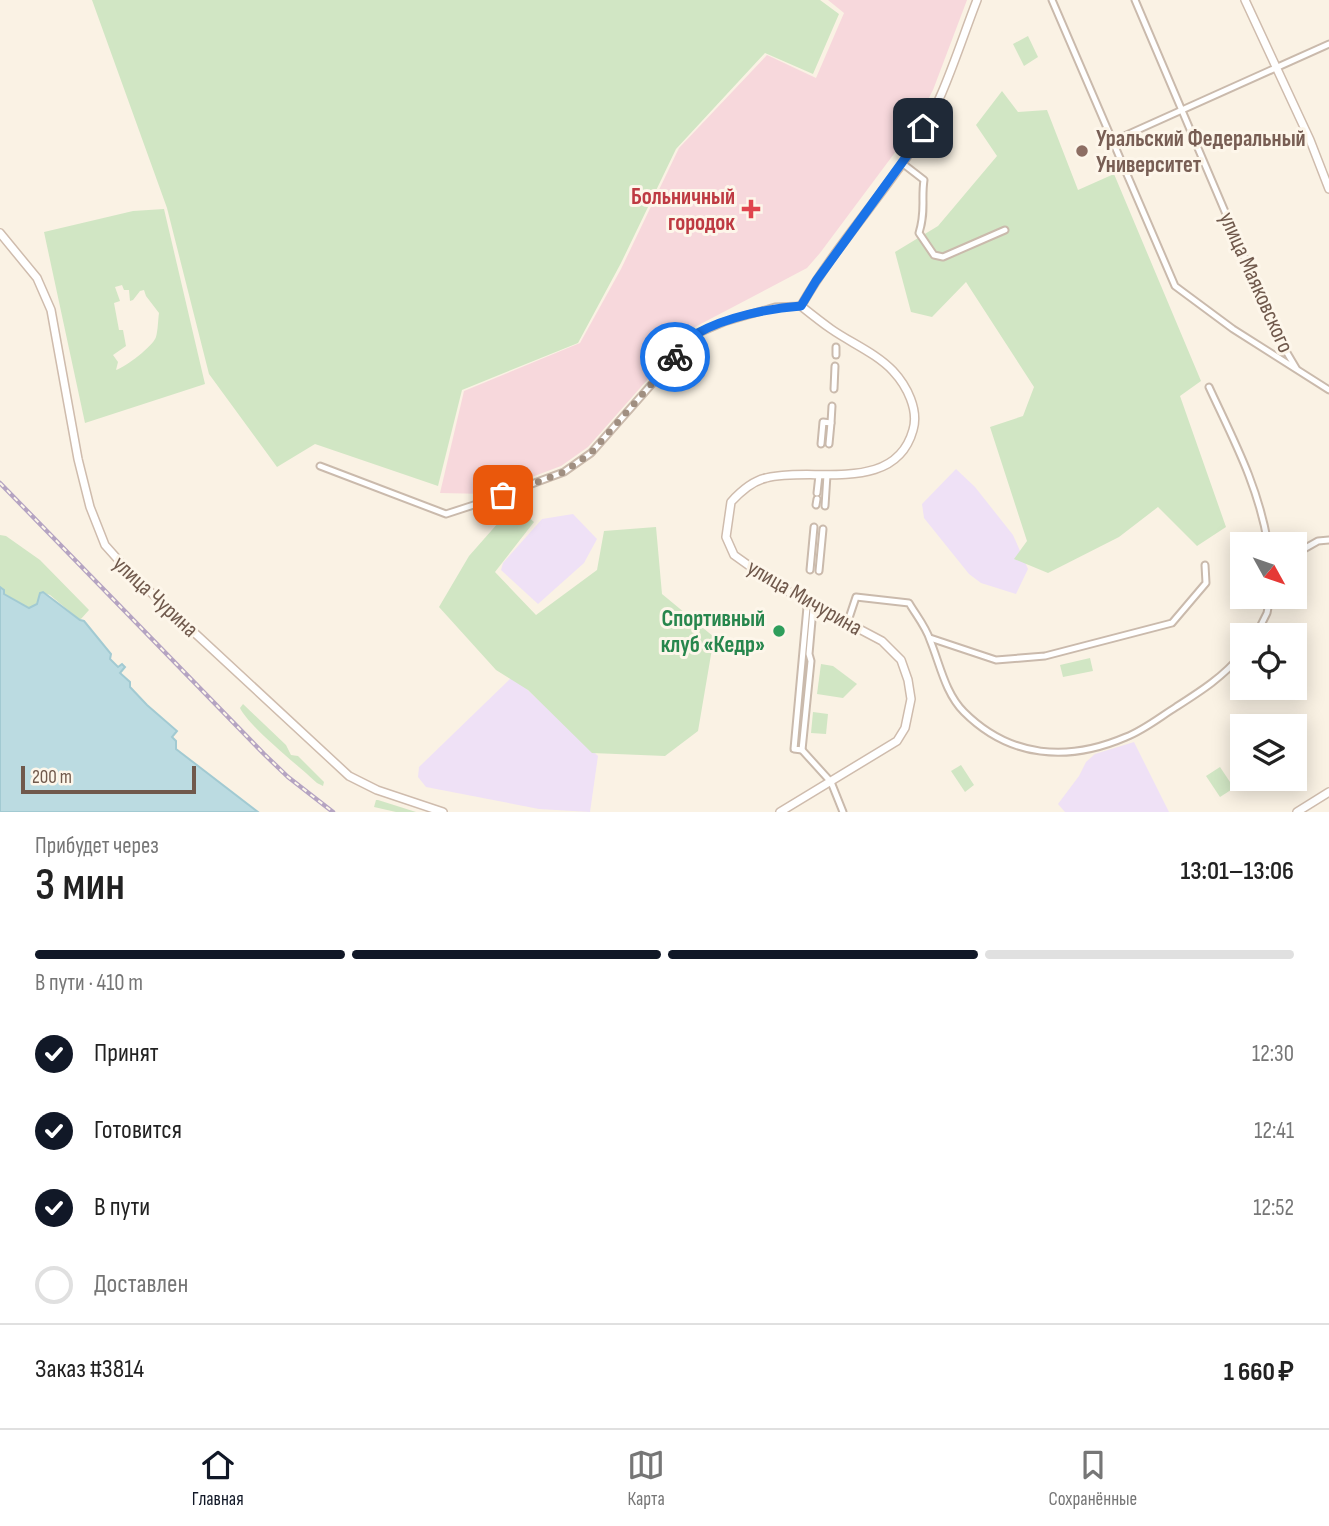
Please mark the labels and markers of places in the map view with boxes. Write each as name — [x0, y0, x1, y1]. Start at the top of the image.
pin — [893, 98, 953, 158]
place label: Уральский Федеральный Университет — [1096, 125, 1306, 179]
marker: Уральский Федеральный Университет — [1074, 143, 1090, 159]
place label: Больничный городок — [631, 183, 735, 237]
marker: Больничный городок — [741, 199, 761, 219]
pin — [473, 465, 533, 525]
place label: Спортивный клуб «Кедр» — [661, 605, 765, 659]
marker: Спортивный клуб «Кедр» — [771, 623, 787, 639]

